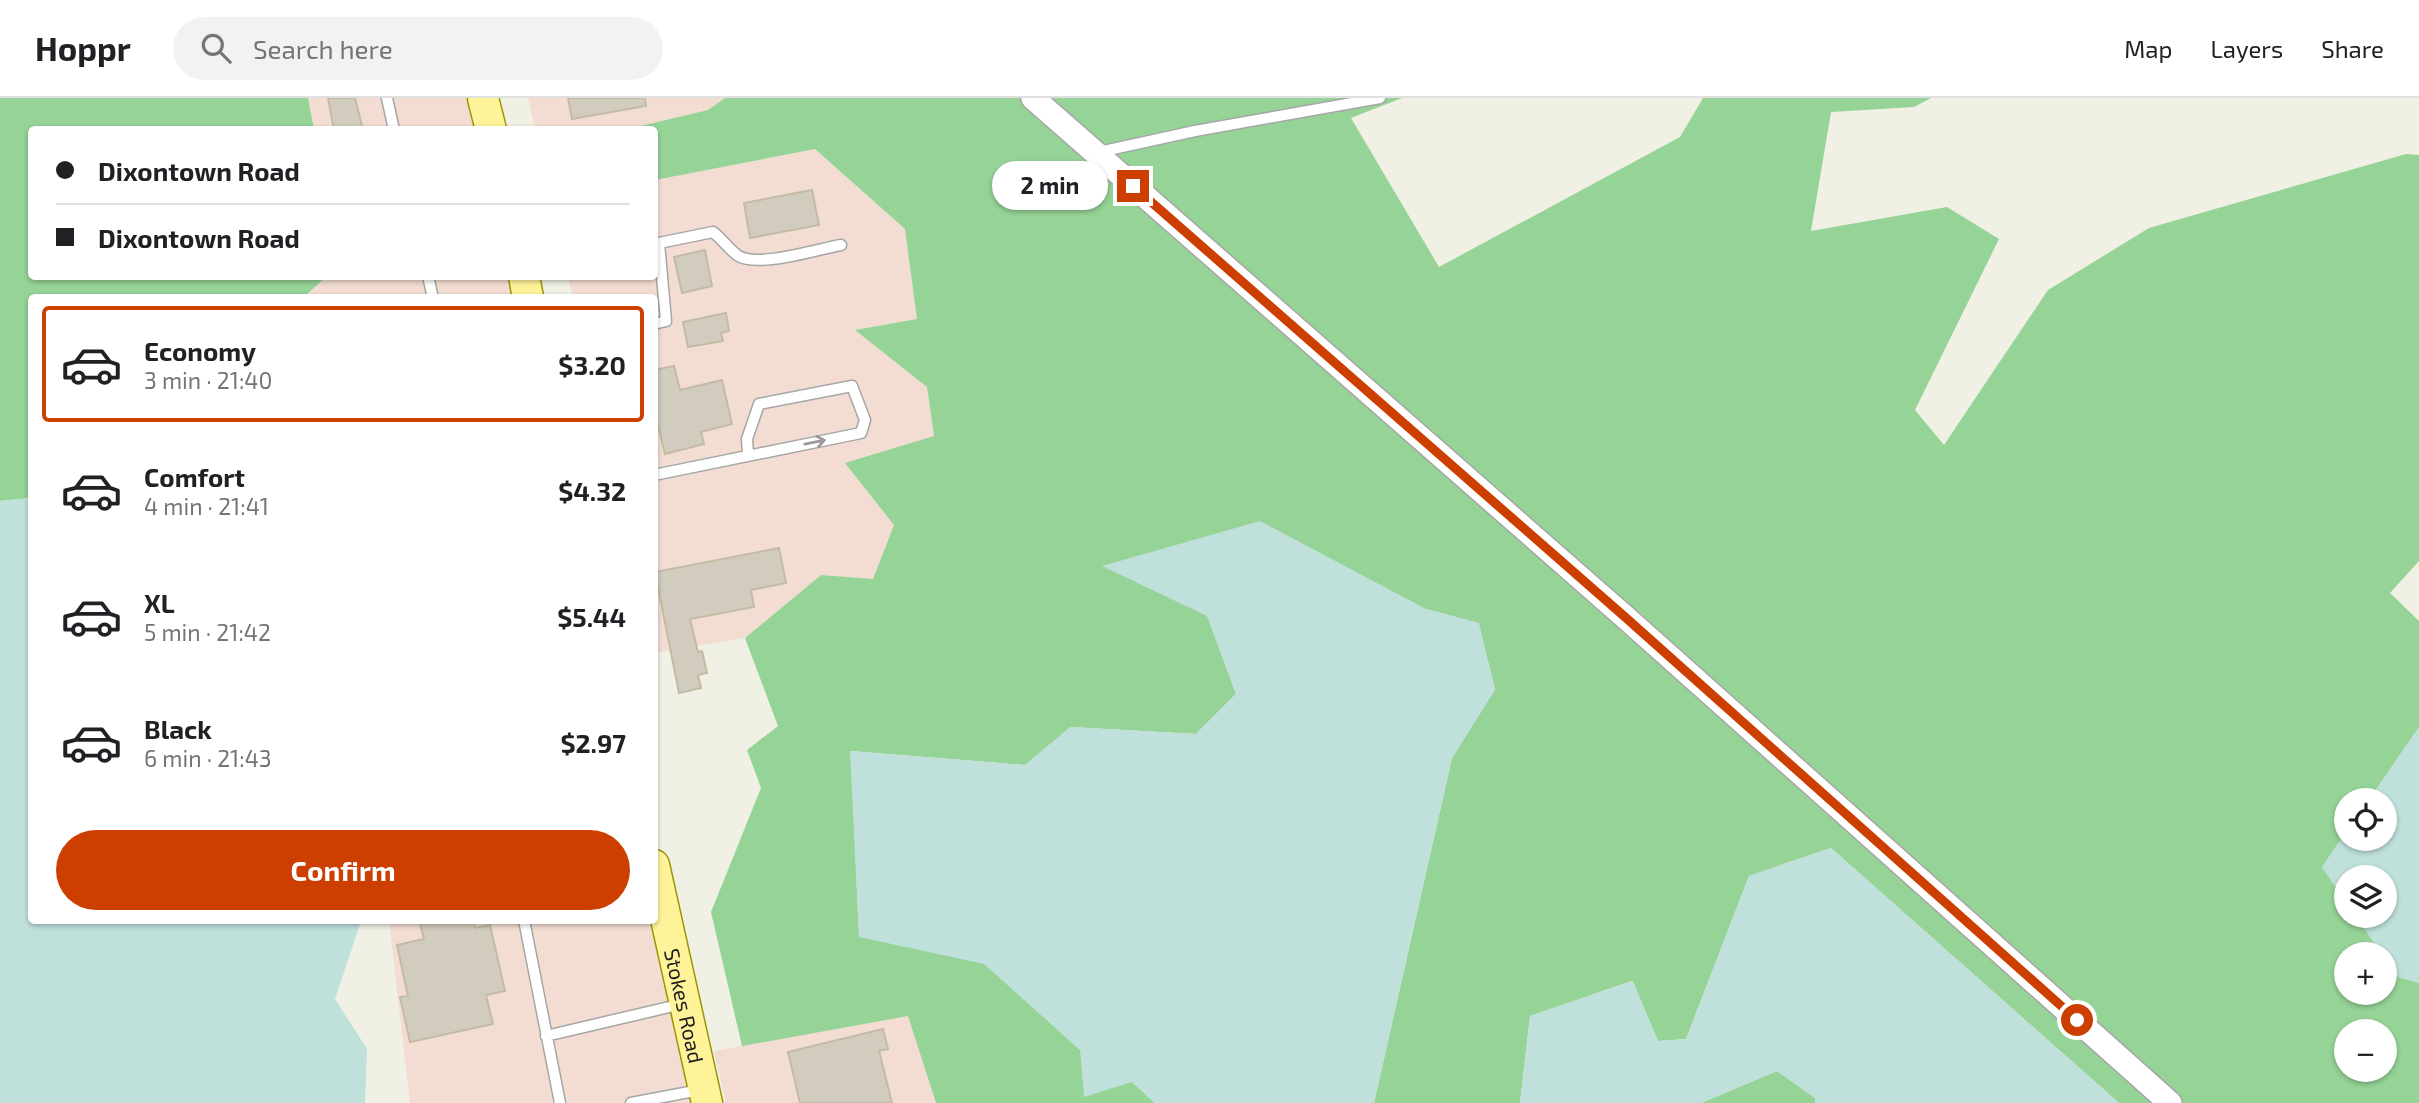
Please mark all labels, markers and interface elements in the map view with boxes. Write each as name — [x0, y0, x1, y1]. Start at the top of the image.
search box — [173, 17, 663, 80]
text: Hoppr — [35, 28, 131, 68]
icon: search — [197, 29, 235, 67]
text: Search here — [253, 33, 393, 64]
text: Map — [2124, 34, 2172, 63]
text: Layers — [2210, 34, 2283, 63]
text: Share — [2321, 34, 2384, 63]
text: Dixontown Road — [98, 155, 300, 186]
callout: 2 min — [993, 162, 1108, 210]
route end — [1117, 170, 1149, 202]
text: 2 min — [1021, 171, 1079, 199]
text: Dixontown Road — [98, 222, 300, 253]
icon: car — [60, 333, 123, 396]
text: Economy — [144, 335, 256, 366]
text: $3.20 — [558, 349, 626, 380]
text: 3 min · 21:40 — [144, 366, 272, 394]
one-way arrow — [803, 435, 826, 448]
icon: car — [60, 459, 123, 522]
text: Comfort — [144, 461, 245, 492]
text: $4.32 — [558, 475, 626, 506]
text: 4 min · 21:41 — [144, 492, 269, 520]
icon: car — [60, 585, 123, 648]
text: XL — [144, 587, 175, 618]
text: $5.44 — [557, 601, 626, 632]
text: 5 min · 21:42 — [144, 618, 271, 646]
icon: car — [60, 711, 123, 774]
text: Black — [144, 713, 212, 744]
text: $2.97 — [560, 727, 626, 758]
text: 6 min · 21:43 — [144, 744, 272, 772]
map controls — [2334, 788, 2397, 1082]
button: locate — [2334, 788, 2397, 851]
button: Confirm — [56, 830, 630, 910]
button: layers — [2334, 865, 2397, 928]
button: + — [2334, 942, 2397, 1005]
street label: Stokes Road — [660, 946, 710, 1065]
route start — [2061, 1004, 2093, 1036]
button: − — [2334, 1019, 2397, 1082]

